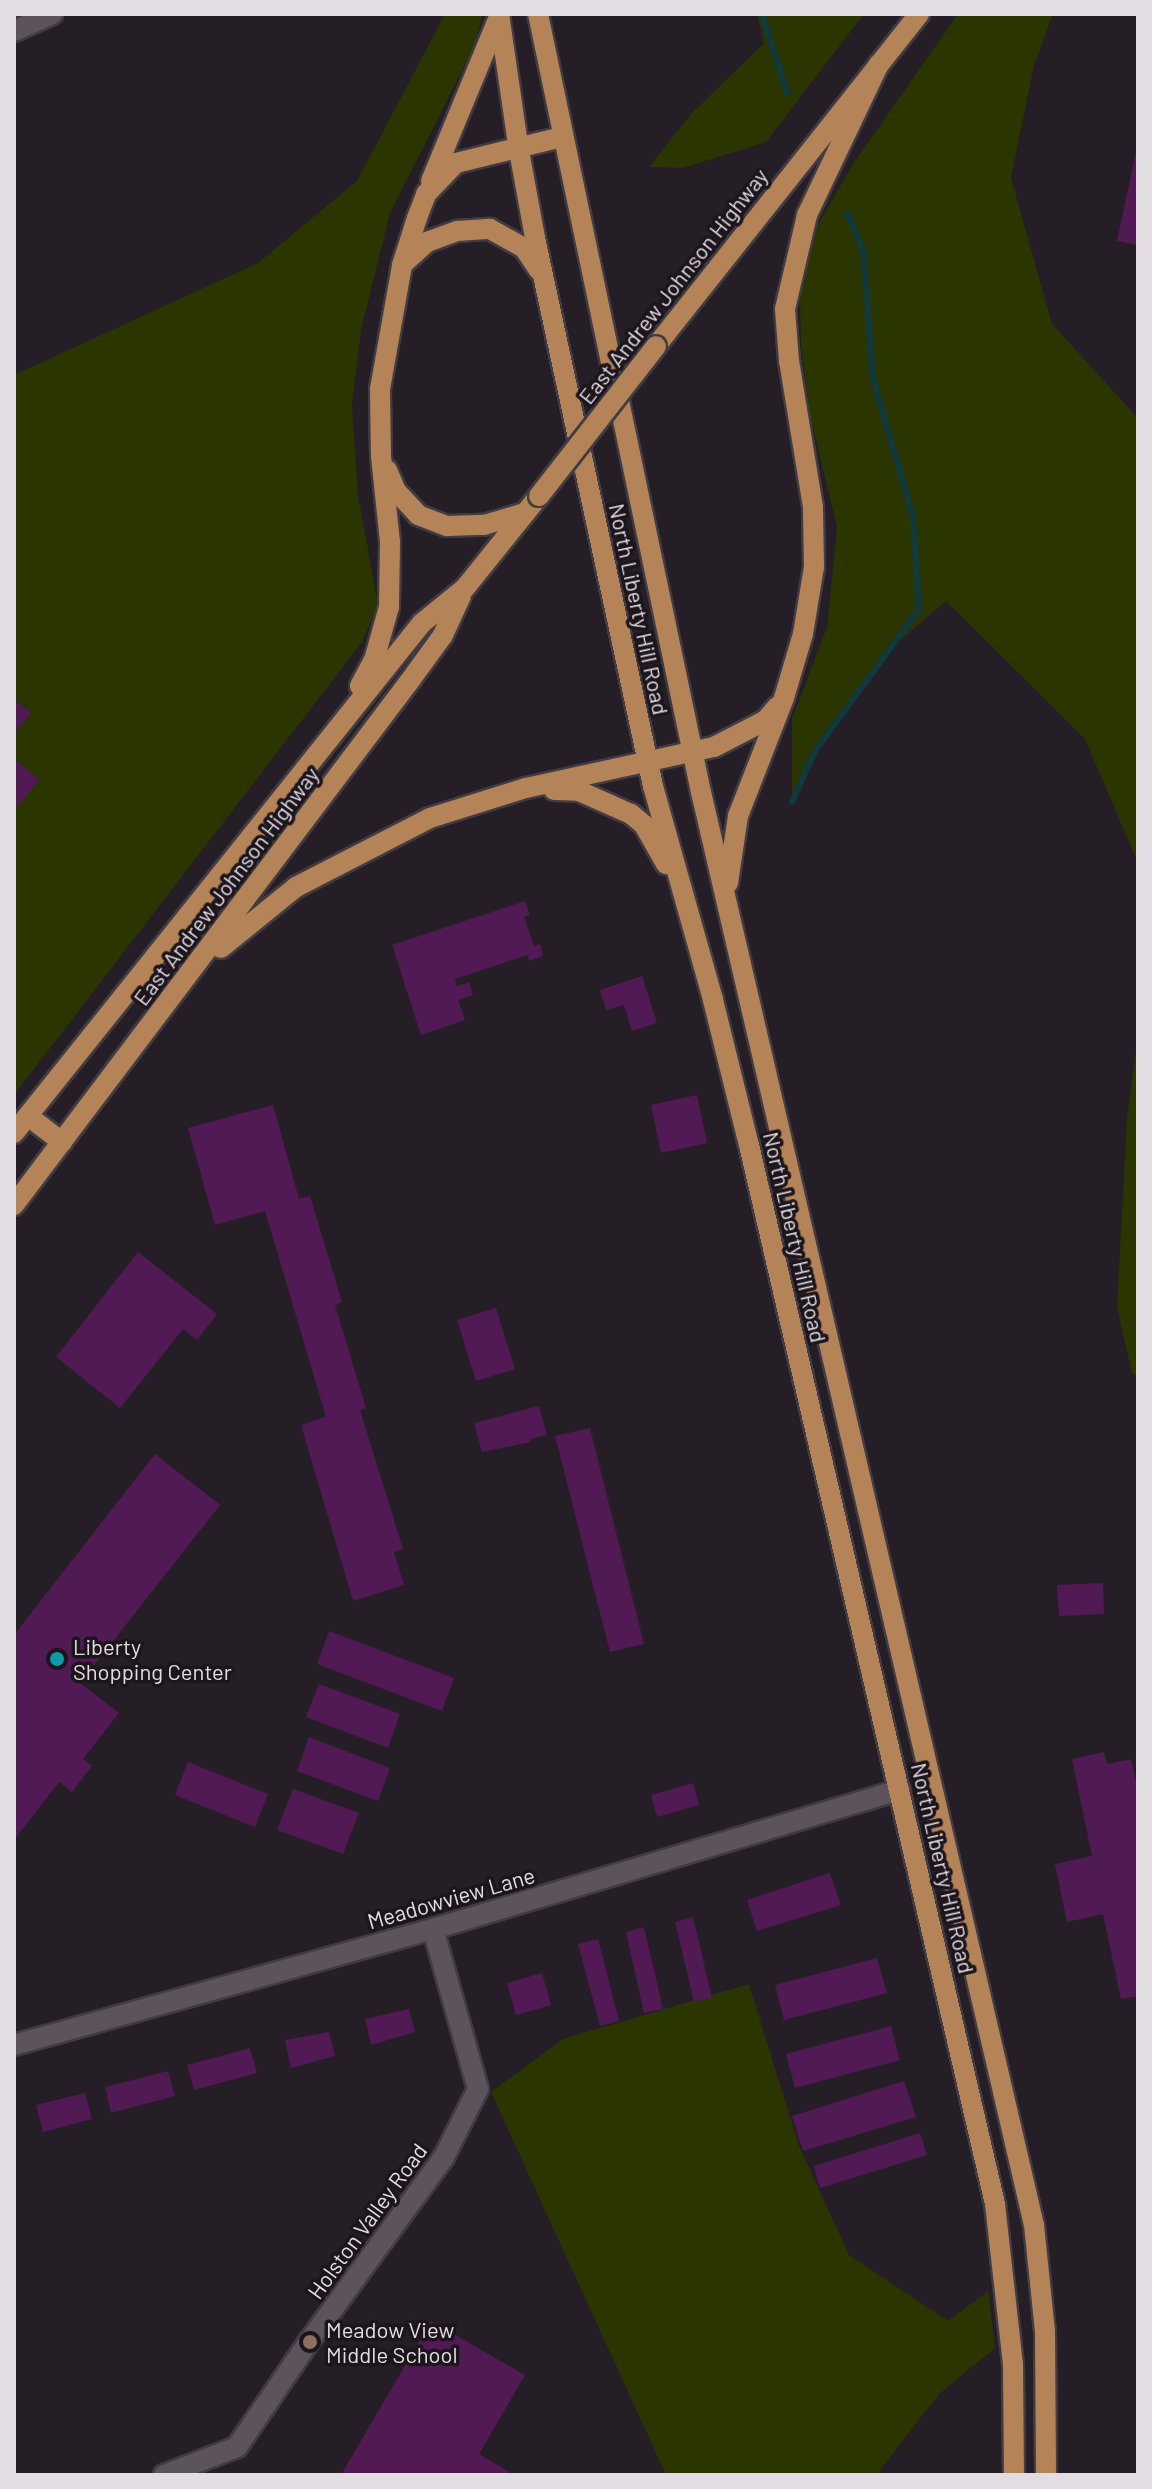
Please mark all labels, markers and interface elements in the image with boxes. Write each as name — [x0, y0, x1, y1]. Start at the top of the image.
street label: East Andrew Johnson Highway — [573, 163, 773, 409]
street label: North Liberty Hill Road — [604, 501, 674, 717]
street label: East Andrew Johnson Highway — [128, 762, 324, 1010]
street label: North Liberty Hill Road — [758, 1129, 832, 1345]
place label: Liberty Shopping Center — [73, 1633, 232, 1684]
marker: Liberty Shopping Center — [48, 1650, 66, 1668]
street label: North Liberty Hill Road — [906, 1760, 980, 1976]
street label: Meadowview Lane — [364, 1861, 538, 1935]
street label: Holston Valley Road — [302, 2138, 432, 2304]
place label: Meadow View Middle School — [326, 2316, 458, 2368]
marker: Meadow View Middle School — [301, 2333, 319, 2351]

